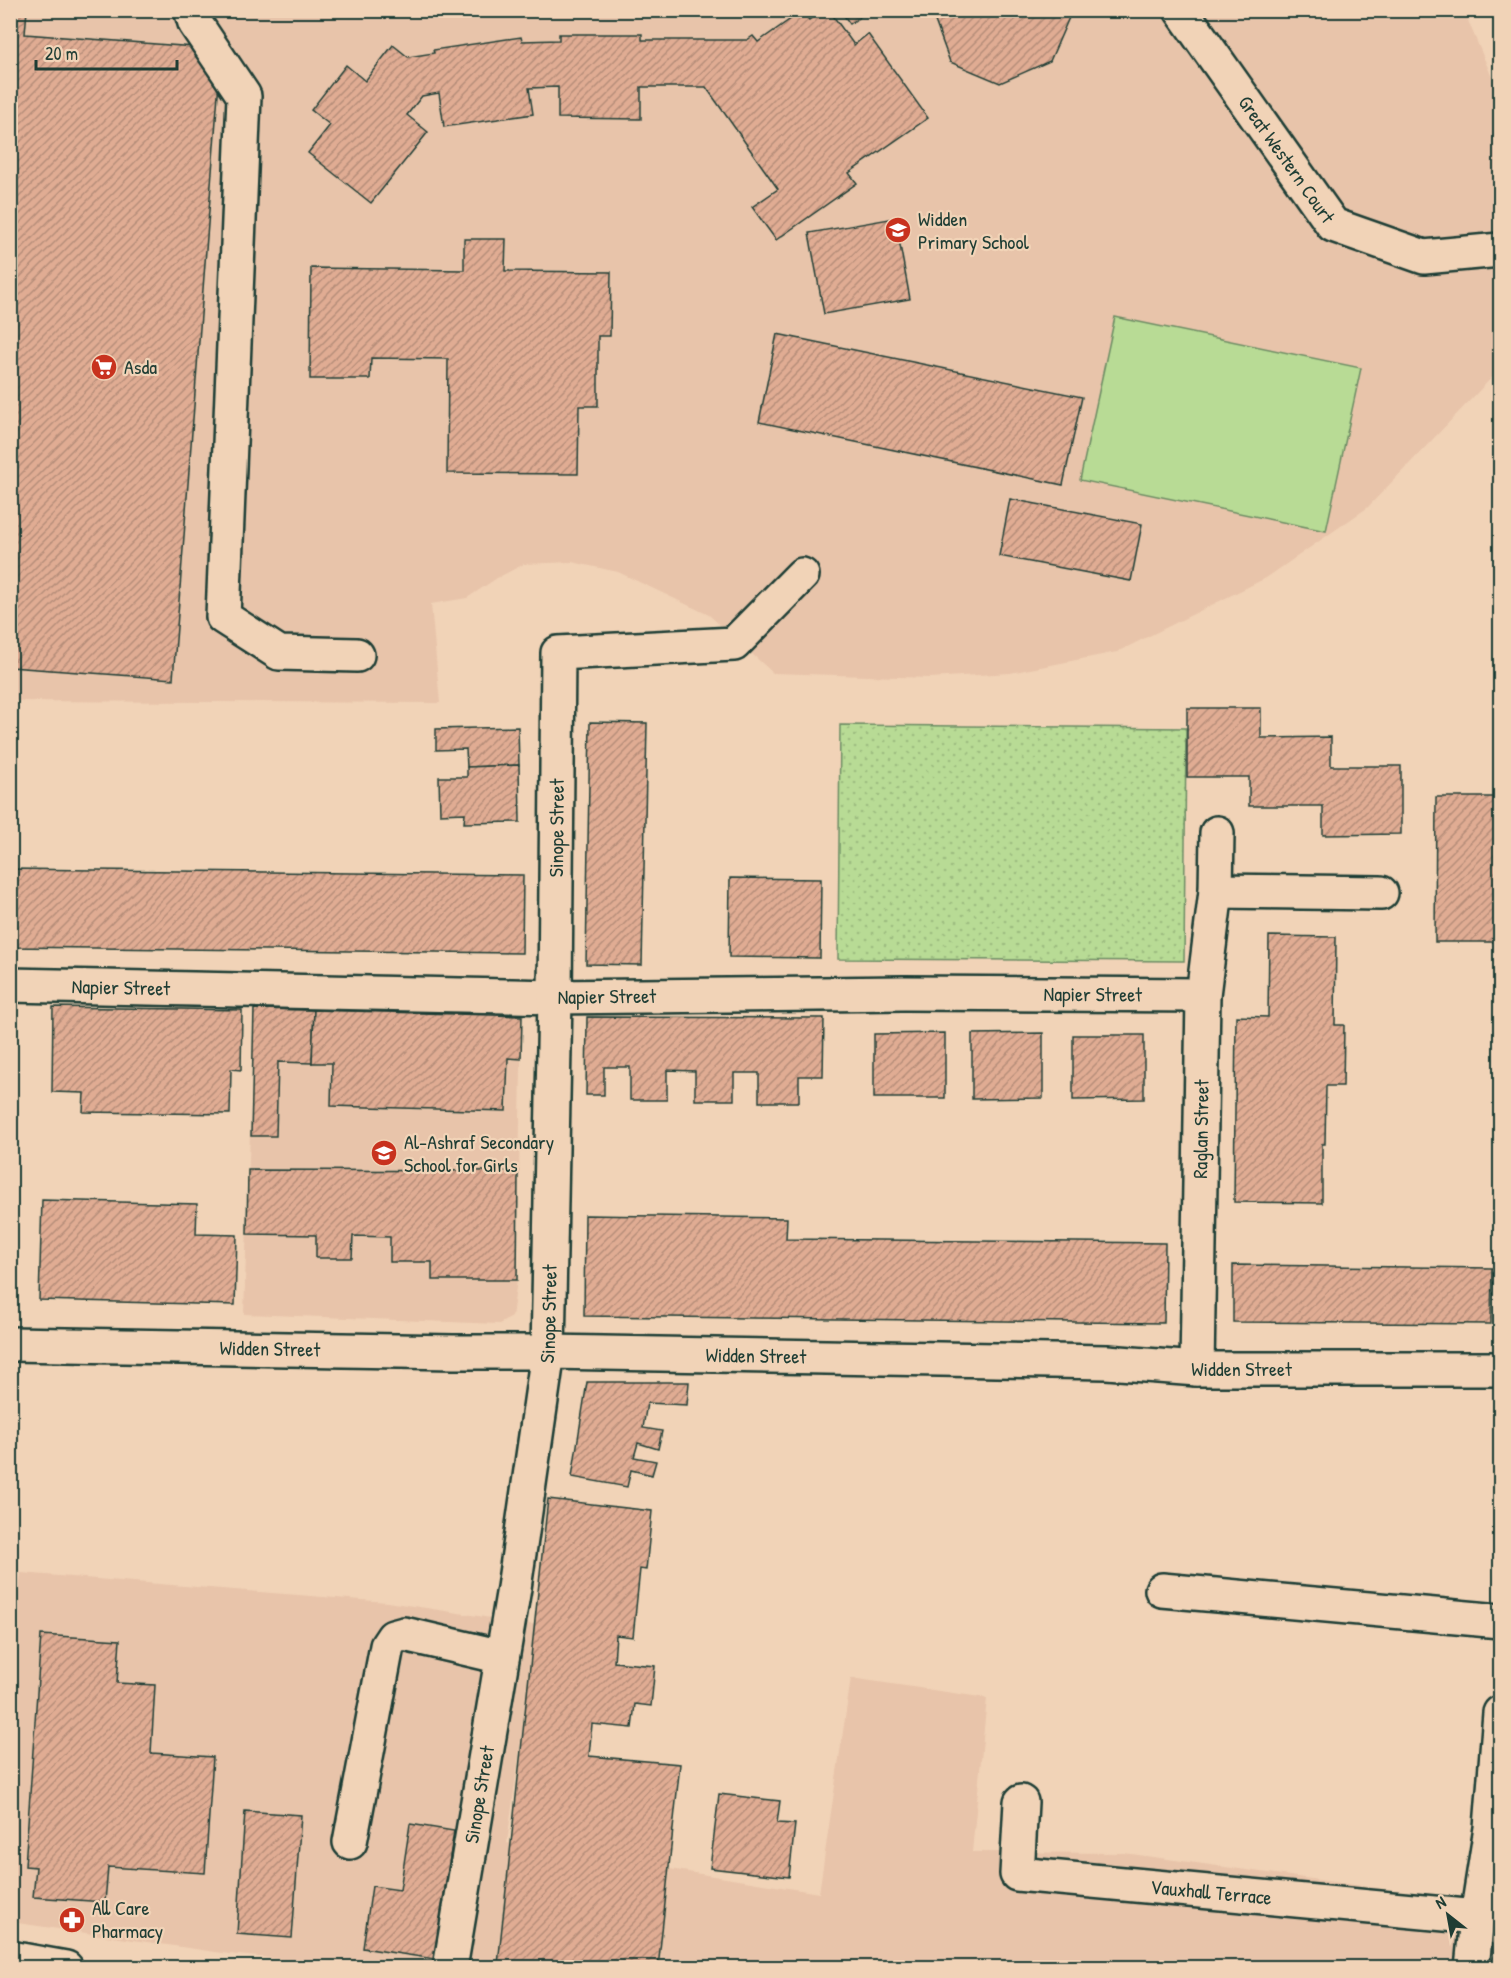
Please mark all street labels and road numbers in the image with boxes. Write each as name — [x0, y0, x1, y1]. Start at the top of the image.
street label: Great Western Court — [1233, 90, 1342, 229]
street label: Sinope Street — [542, 777, 570, 877]
street label: Napier Street — [71, 972, 172, 1002]
street label: Napier Street — [1044, 980, 1143, 1008]
street label: Napier Street — [557, 982, 657, 1010]
street label: Raglan Street — [1186, 1078, 1215, 1179]
street label: Sinope Street — [533, 1263, 563, 1365]
street label: Widden Street — [219, 1334, 322, 1363]
street label: Widden Street — [705, 1341, 808, 1370]
street label: Widden Street — [1191, 1355, 1293, 1382]
street label: Sinope Street — [457, 1742, 500, 1845]
street label: Vauxhall Terrace — [1149, 1873, 1273, 1911]

